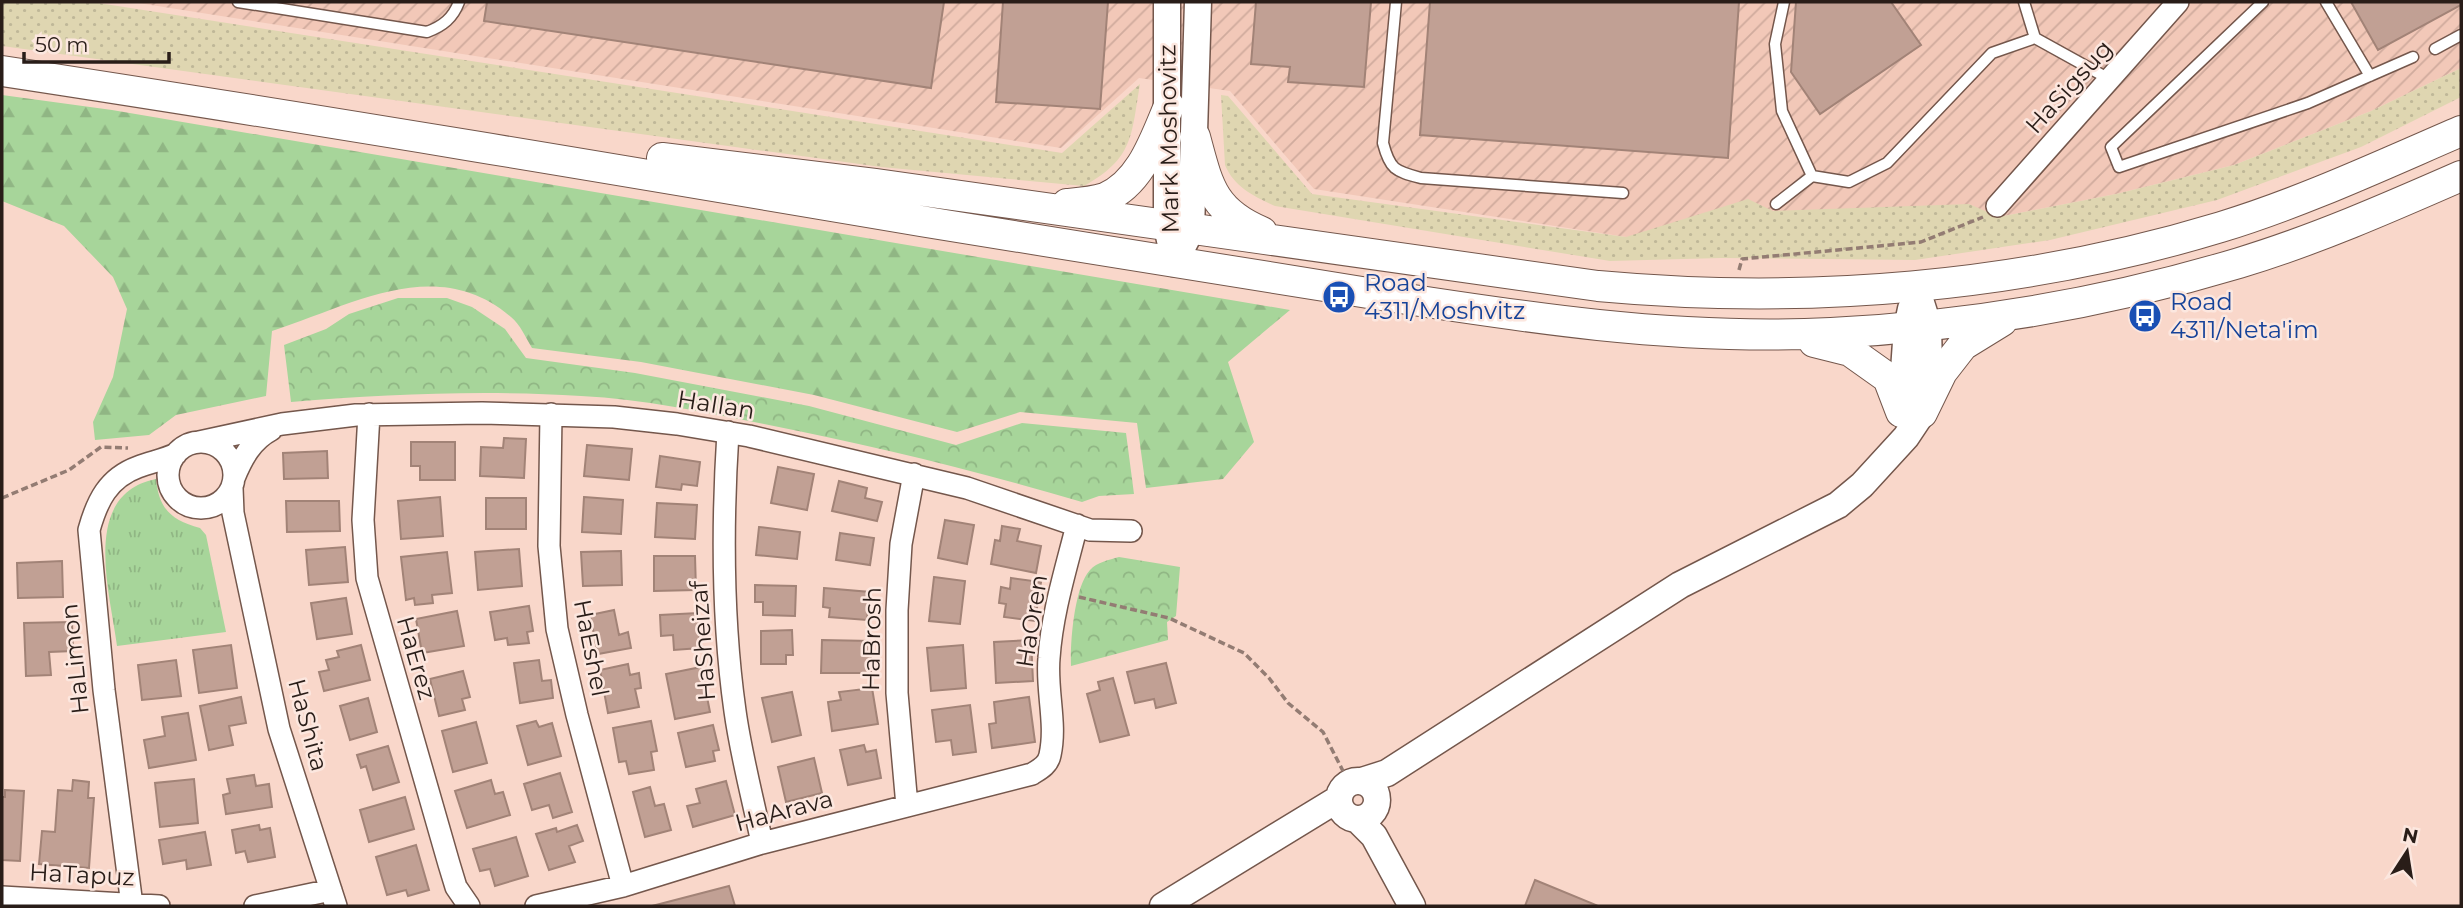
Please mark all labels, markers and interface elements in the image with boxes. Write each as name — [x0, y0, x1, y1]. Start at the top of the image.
scale bar — [24, 21, 170, 65]
text: 50 m — [35, 32, 89, 57]
street label: HaSigsug — [2019, 34, 2118, 139]
street label: Mark Moshovitz — [1152, 44, 1185, 234]
place label: Road 4311/Moshvitz — [1364, 268, 1525, 325]
bus stop icon: Road 4311/Moshvitz — [1320, 278, 1358, 316]
place label: Road 4311/Neta'im — [2170, 287, 2319, 344]
bus stop icon: Road 4311/Neta'im — [2126, 297, 2164, 335]
street label: HaIlan — [675, 384, 757, 425]
street label: HaOren — [1010, 572, 1053, 670]
street label: HaSheizaf — [684, 579, 721, 702]
street label: HaBrosh — [856, 587, 887, 691]
street label: HaEshel — [568, 597, 615, 699]
street label: HaLimon — [54, 602, 95, 716]
street label: HaErez — [391, 613, 442, 703]
street label: HaShita — [282, 676, 335, 774]
street label: HaArava — [732, 784, 836, 837]
north arrow — [2372, 817, 2442, 887]
text: N — [2401, 823, 2420, 849]
street label: HaTapuz — [29, 857, 136, 892]

